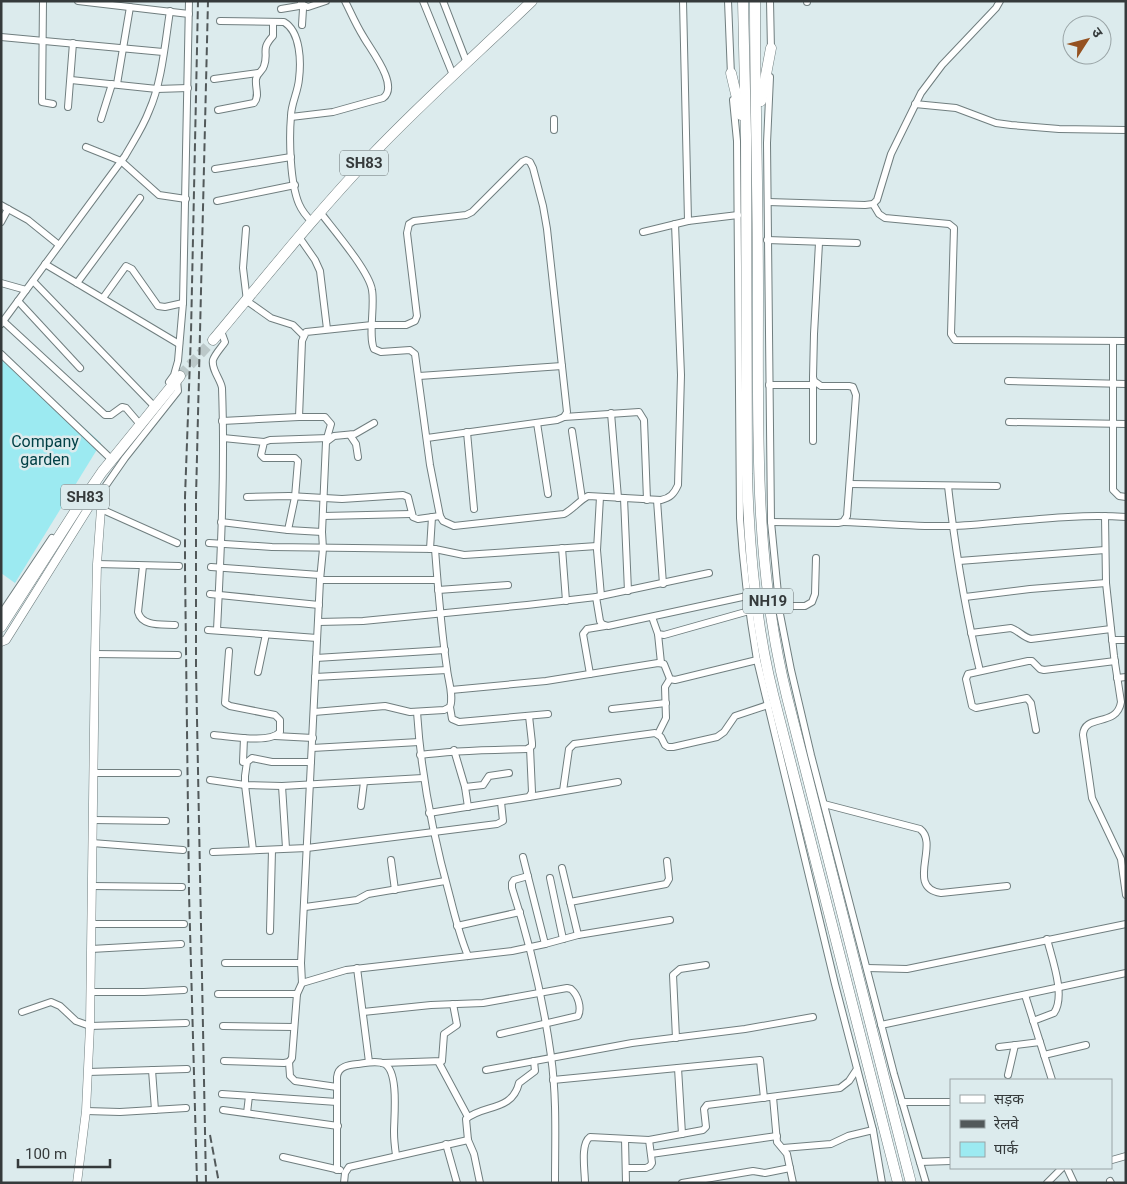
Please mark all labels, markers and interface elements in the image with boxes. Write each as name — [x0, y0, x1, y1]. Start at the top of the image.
north arrow — [1062, 15, 1112, 65]
text: उ — [1089, 24, 1107, 41]
road number: SH83 — [340, 150, 388, 176]
park label: Company garden — [11, 432, 79, 469]
road number: SH83 — [61, 484, 109, 510]
road number: NH19 — [743, 588, 793, 614]
legend — [950, 1079, 1112, 1169]
text: सड़क — [994, 1090, 1024, 1108]
text: रेलवे — [993, 1115, 1019, 1133]
scale bar — [18, 1136, 110, 1168]
text: पार्क — [994, 1140, 1018, 1158]
text: 100 m — [25, 1145, 67, 1163]

